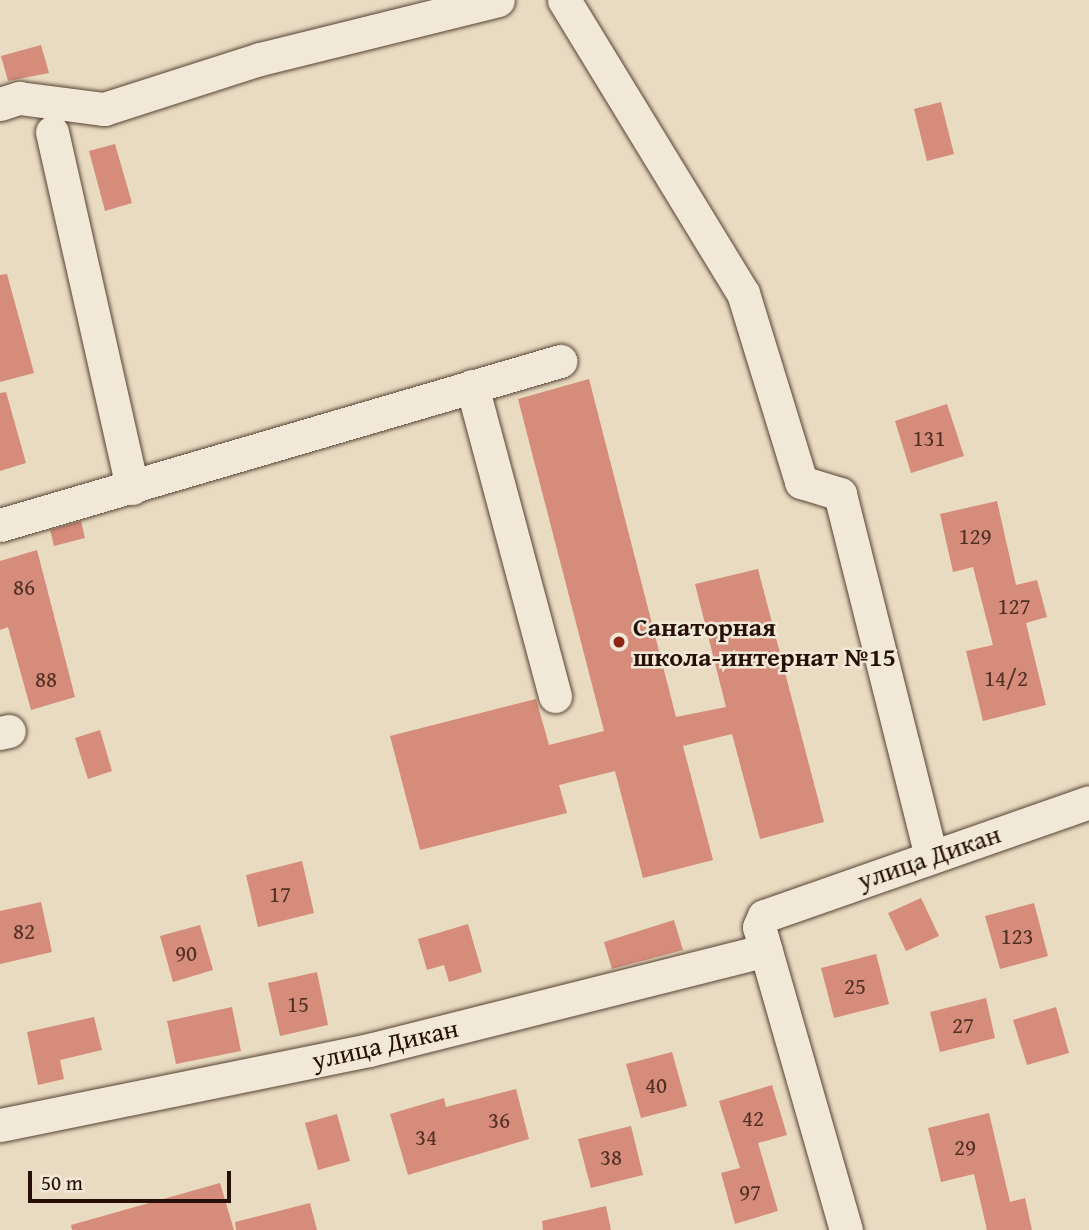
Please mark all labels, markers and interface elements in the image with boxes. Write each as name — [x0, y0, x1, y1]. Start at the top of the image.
house number: 131 — [912, 424, 946, 452]
house number: 129 — [958, 522, 992, 550]
house number: 86 — [13, 573, 35, 601]
house number: 127 — [997, 592, 1031, 620]
place label: Санаторная школа-интернат №15 — [633, 611, 896, 672]
marker: Санаторная школа-интернат №15 — [611, 634, 627, 650]
house number: 14/2 — [984, 664, 1028, 692]
house number: 88 — [35, 665, 57, 693]
street label: улица Дикан — [853, 818, 1005, 896]
house number: 17 — [269, 880, 291, 908]
house number: 82 — [13, 917, 35, 945]
house number: 123 — [1000, 922, 1034, 950]
house number: 90 — [175, 939, 197, 967]
house number: 25 — [844, 972, 866, 1000]
house number: 15 — [287, 990, 309, 1018]
house number: 27 — [952, 1011, 974, 1039]
street label: улица Дикан — [309, 1012, 461, 1076]
house number: 40 — [645, 1071, 667, 1099]
house number: 42 — [742, 1104, 764, 1132]
house number: 36 — [488, 1106, 510, 1134]
house number: 34 — [415, 1123, 437, 1151]
house number: 29 — [954, 1133, 976, 1161]
house number: 38 — [600, 1143, 622, 1171]
scale bar — [32, 1156, 234, 1200]
text: 50 m — [41, 1167, 83, 1198]
house number: 97 — [739, 1178, 761, 1206]

